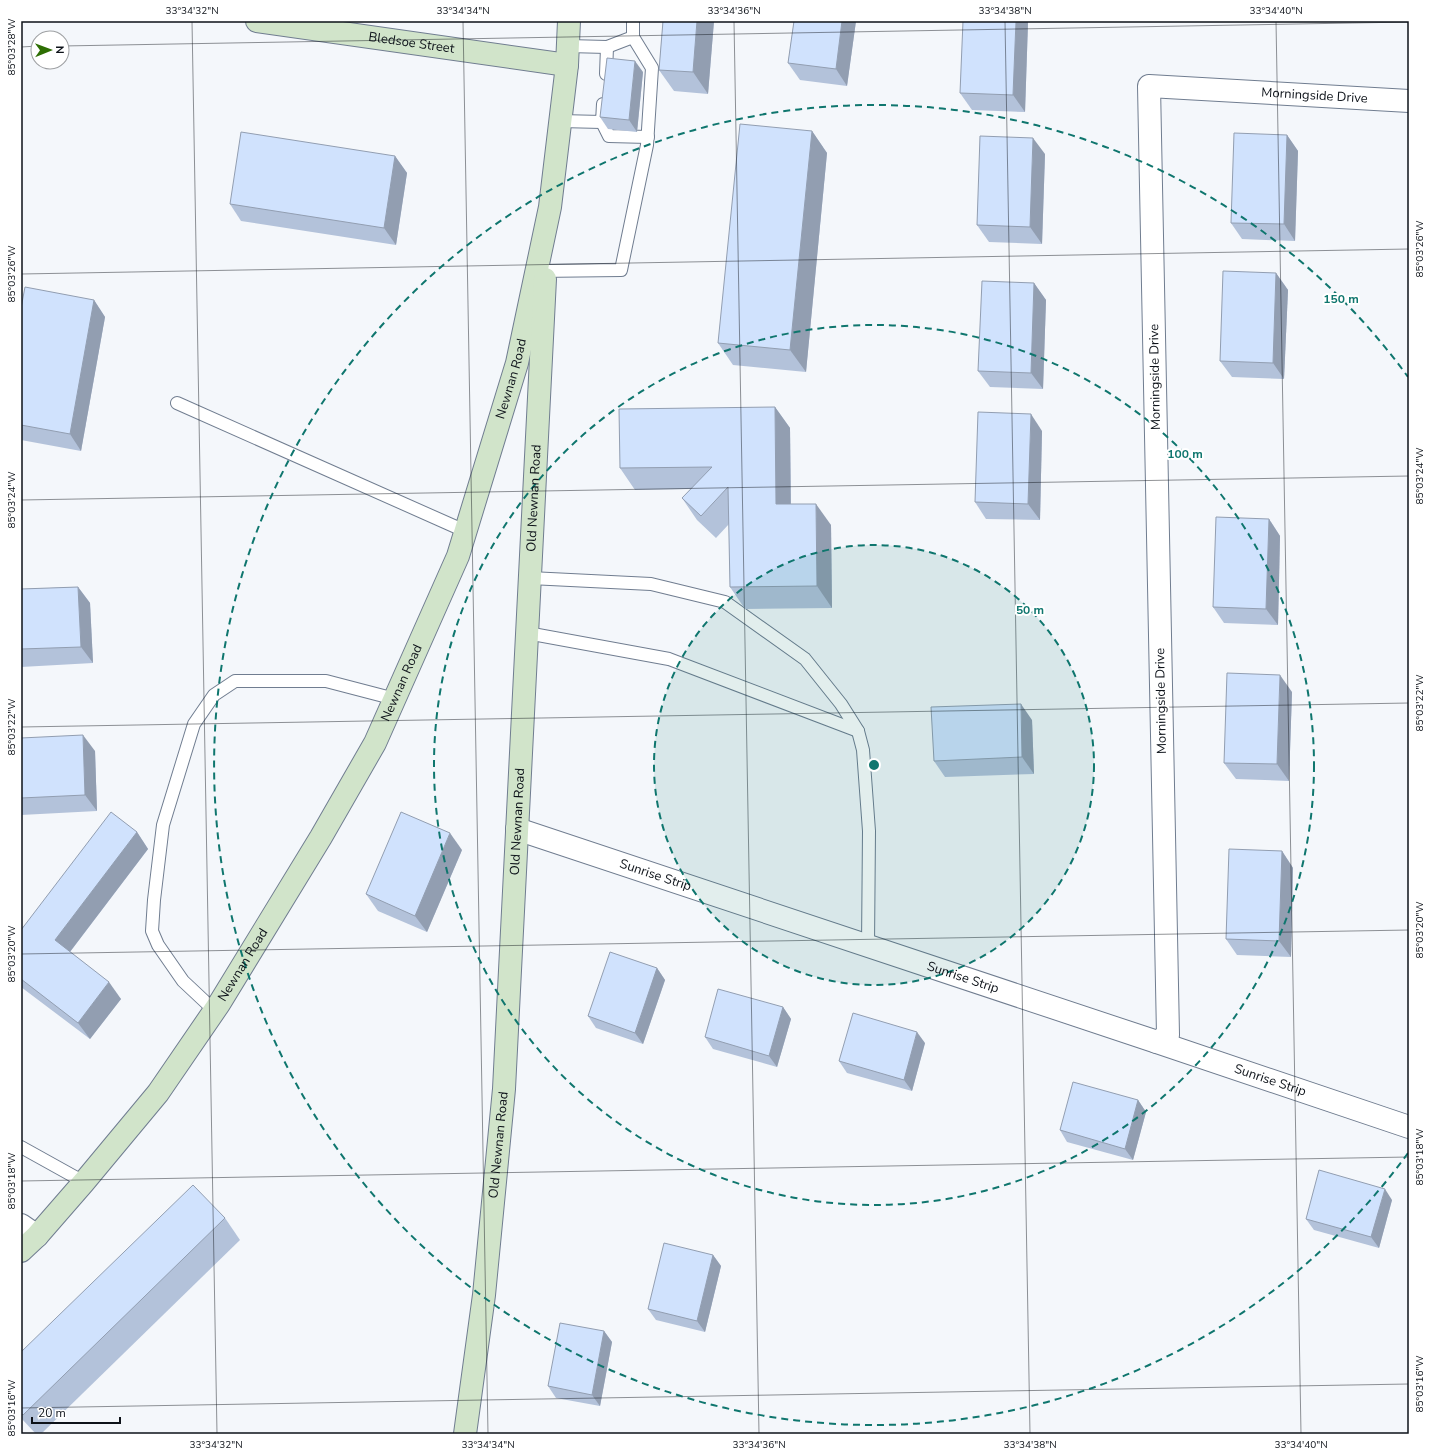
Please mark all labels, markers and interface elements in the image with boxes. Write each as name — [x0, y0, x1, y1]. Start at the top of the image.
text: 33°34'32"N — [165, 4, 219, 18]
text: 33°34'34"N — [436, 4, 490, 18]
text: 33°34'36"N — [707, 4, 761, 18]
text: 33°34'38"N — [978, 4, 1032, 18]
text: 33°34'40"N — [1249, 4, 1303, 18]
text: 85°03'28"W — [5, 19, 19, 75]
street label: Bledsoe Street — [367, 28, 456, 58]
north arrow — [30, 30, 70, 70]
text: N — [52, 46, 67, 54]
street label: Morningside Drive — [1261, 83, 1368, 108]
text: 85°03'26"W — [1413, 221, 1427, 277]
text: 85°03'26"W — [5, 246, 19, 302]
text: 150 m — [1323, 291, 1359, 307]
street label: Morningside Drive — [1145, 324, 1165, 430]
street label: Newnan Road — [491, 337, 531, 421]
street label: Old Newnan Road — [522, 444, 546, 552]
text: 100 m — [1167, 446, 1203, 462]
text: 85°03'24"W — [1413, 448, 1427, 504]
text: 85°03'24"W — [5, 472, 19, 528]
text: 50 m — [1016, 602, 1044, 618]
street label: Newnan Road — [377, 641, 427, 724]
street label: Morningside Drive — [1151, 648, 1171, 754]
text: 85°03'22"W — [1413, 675, 1427, 731]
text: 85°03'22"W — [5, 699, 19, 755]
centre of rings — [867, 758, 881, 772]
street label: Old Newnan Road — [506, 768, 529, 876]
street label: Sunrise Strip — [617, 855, 694, 895]
text: 85°03'20"W — [1413, 902, 1427, 958]
street label: Newnan Road — [214, 925, 272, 1005]
text: 85°03'20"W — [5, 926, 19, 982]
street label: Sunrise Strip — [925, 957, 1001, 998]
street label: Sunrise Strip — [1232, 1060, 1309, 1101]
street label: Old Newnan Road — [484, 1091, 513, 1199]
text: 85°03'18"W — [1413, 1129, 1427, 1185]
text: 85°03'18"W — [5, 1153, 19, 1209]
text: 85°03'16"W — [1413, 1356, 1427, 1412]
text: 85°03'16"W — [5, 1380, 19, 1436]
scale bar — [32, 1399, 120, 1425]
text: 20 m — [38, 1405, 66, 1421]
text: 33°34'32"N — [189, 1438, 243, 1452]
text: 33°34'34"N — [461, 1438, 515, 1452]
text: 33°34'36"N — [732, 1438, 786, 1452]
text: 33°34'38"N — [1003, 1438, 1057, 1452]
text: 33°34'40"N — [1274, 1438, 1328, 1452]

